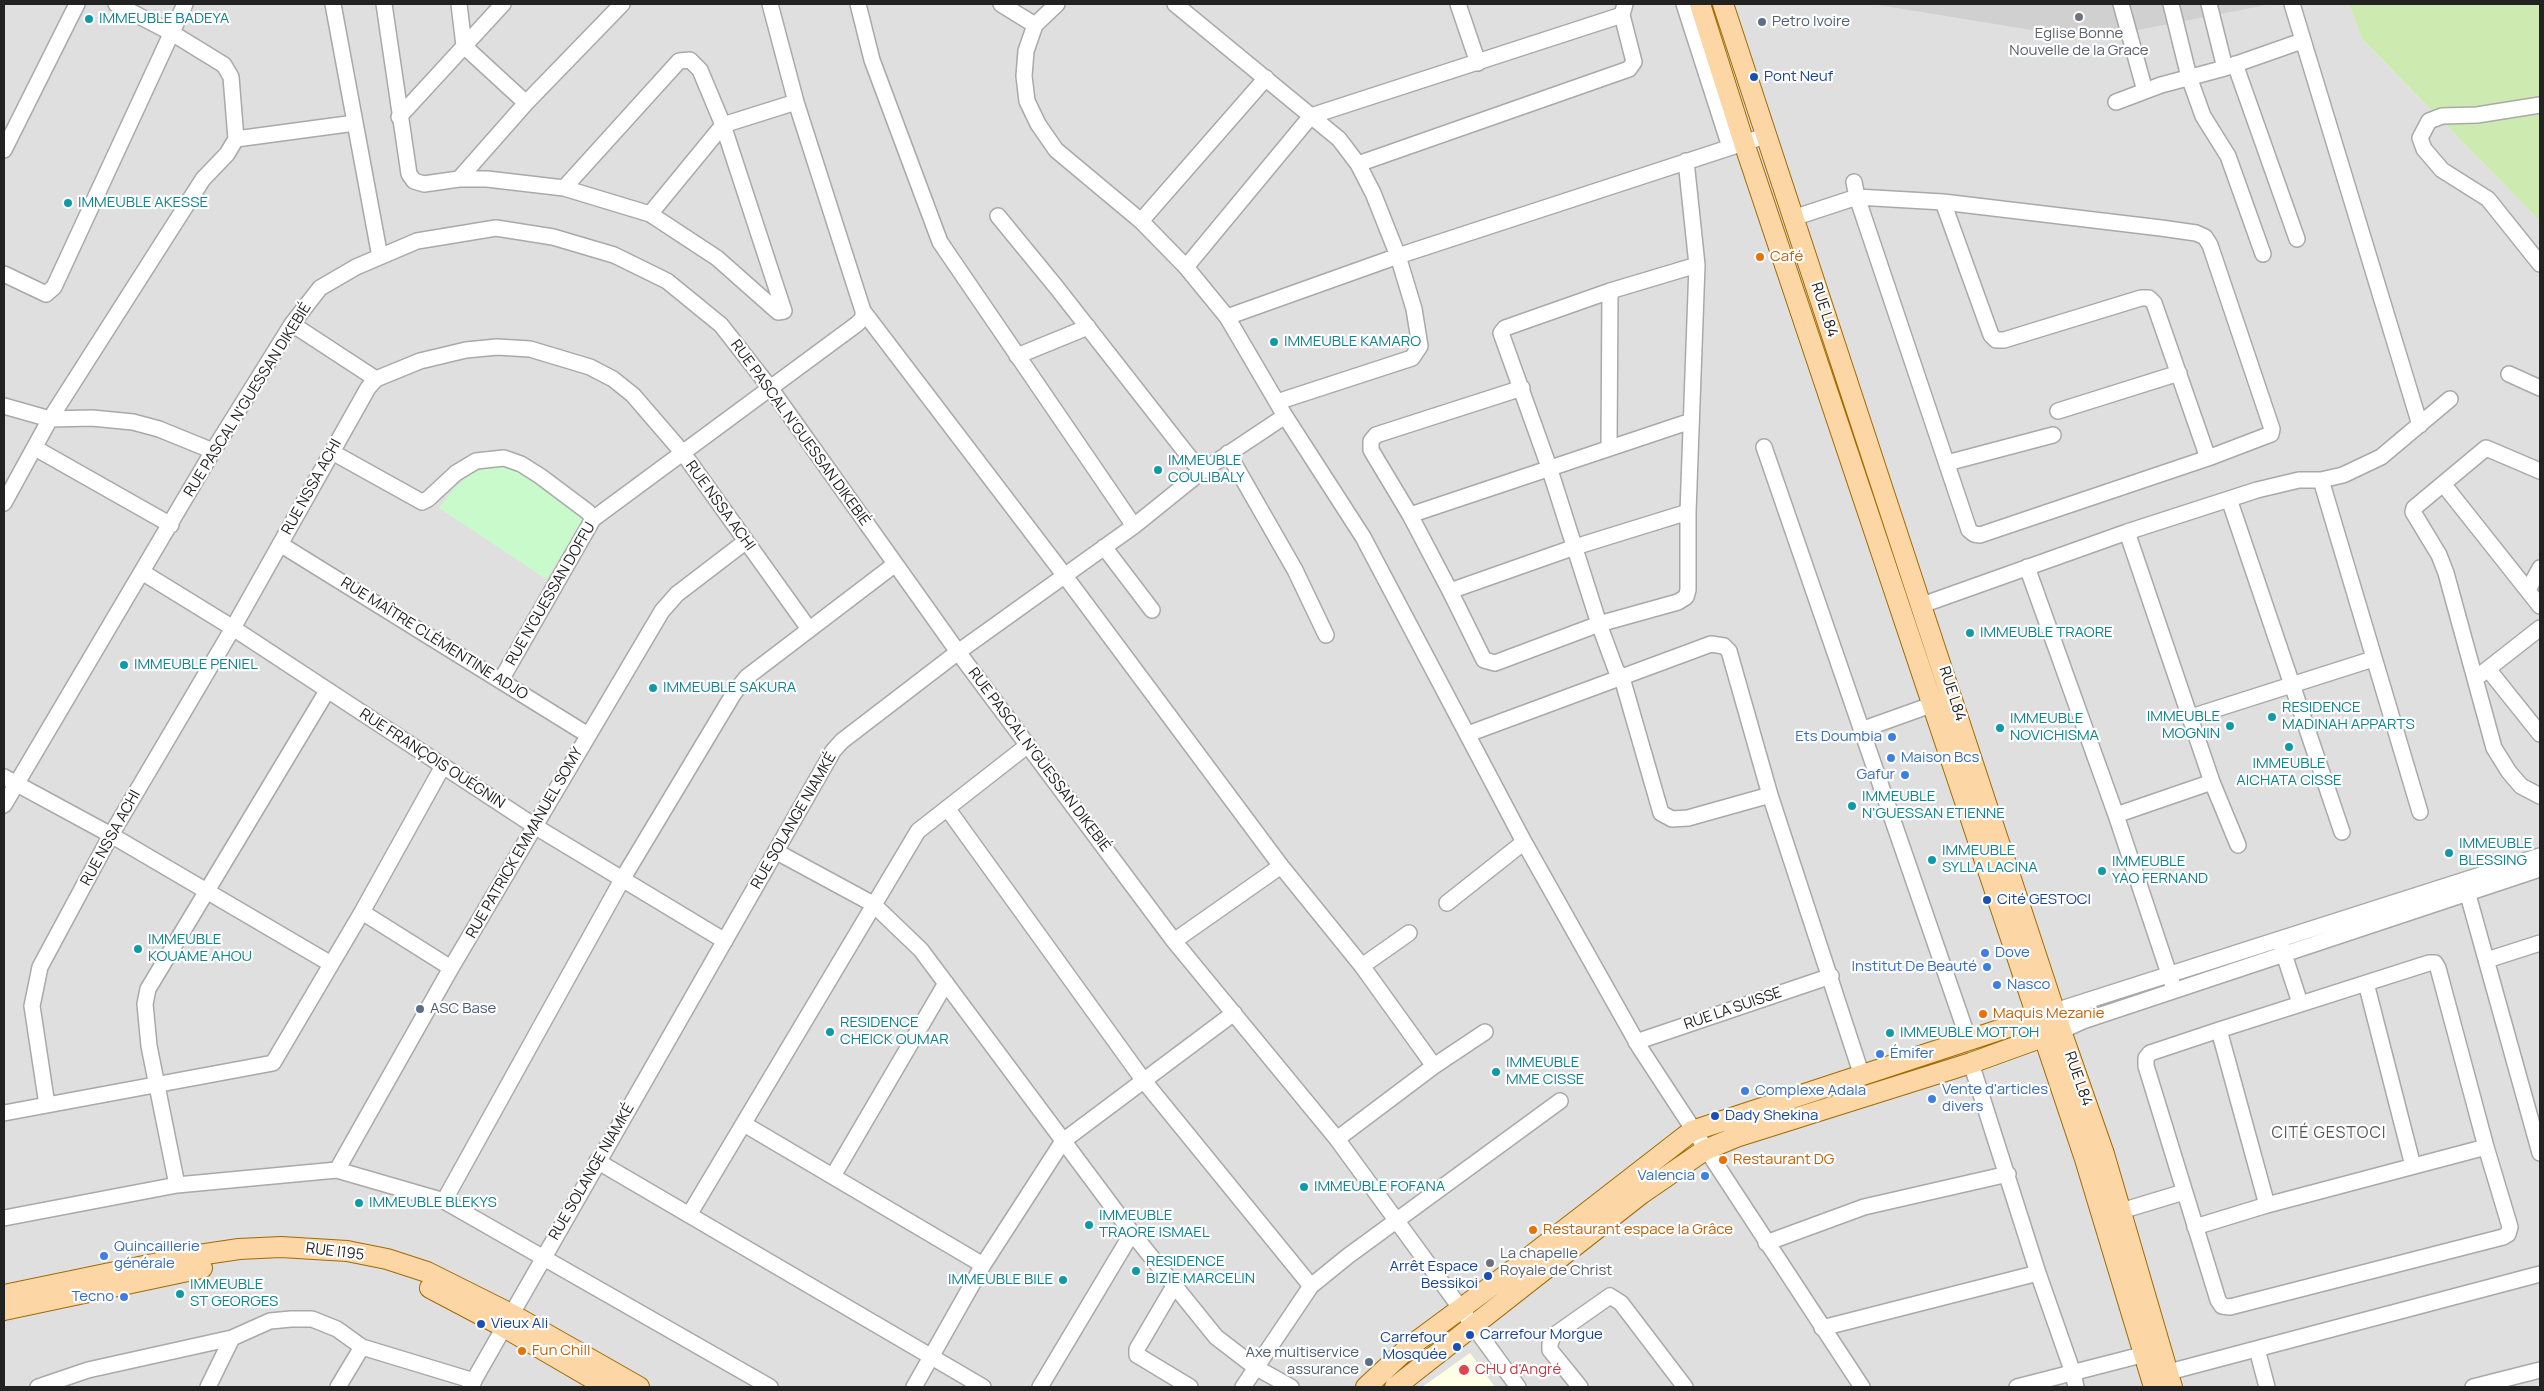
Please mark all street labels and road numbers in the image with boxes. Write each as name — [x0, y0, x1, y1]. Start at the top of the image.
street label: RUE L84 — [1807, 280, 1841, 340]
street label: RUE PASCAL N'GUESSAN DIKEBIÉ — [181, 300, 315, 500]
street label: RUE PASCAL N'GUESSAN DIKEBIÉ — [726, 337, 874, 529]
street label: RUE NSSA ACHI — [278, 436, 346, 538]
street label: RUE NSSA ACHI — [681, 458, 759, 554]
street label: RUE N'GUESSAN DOFFU — [503, 519, 599, 669]
street label: RUE MAÎTRE CLÉMENTINE ADJO — [337, 574, 531, 704]
street label: RUE L84 — [1935, 664, 1969, 724]
street label: RUE PASCAL N'GUESSAN DIKEBIÉ — [964, 665, 1114, 855]
street label: RUE FRANÇOIS OUÉGNIN — [356, 705, 508, 813]
street label: RUE PATRICK EMMANUEL SOMY — [463, 744, 587, 942]
street label: RUE SOLANGE NIAMKÉ — [748, 750, 840, 892]
street label: RUE NSSA ACHI — [77, 787, 145, 889]
street label: RUE LA SUISSE — [1682, 984, 1784, 1034]
street label: RUE L84 — [2060, 1049, 2096, 1109]
street label: RUE SOLANGE NIAMKÉ — [546, 1101, 638, 1243]
street label: RUE I195 — [305, 1239, 365, 1265]

